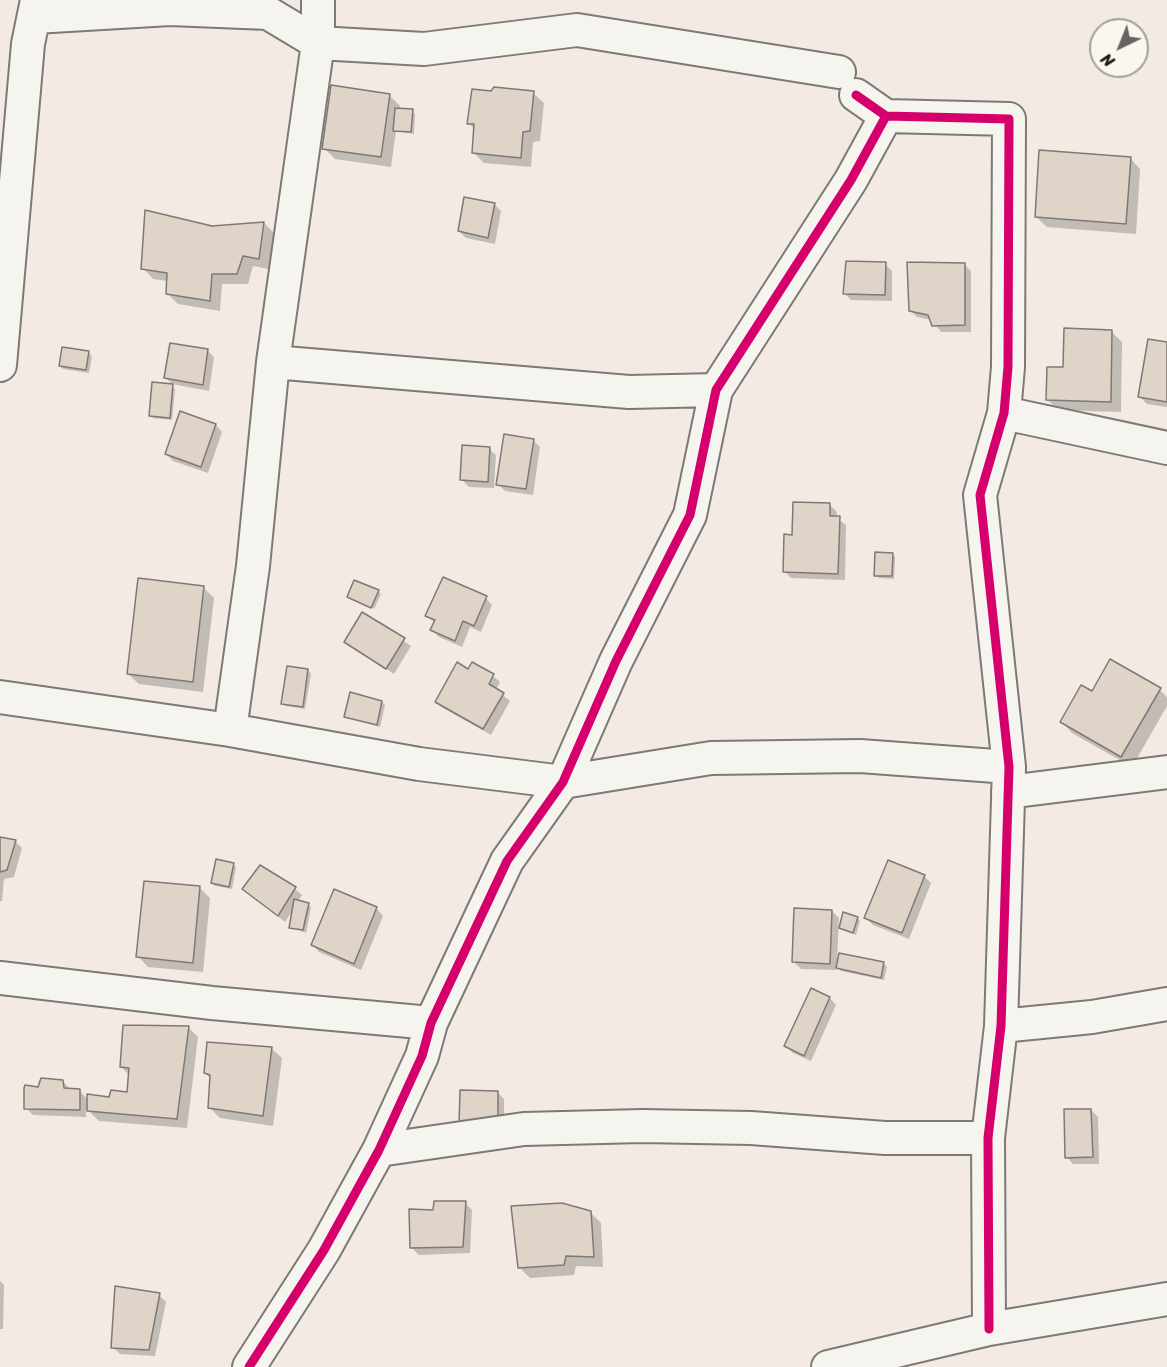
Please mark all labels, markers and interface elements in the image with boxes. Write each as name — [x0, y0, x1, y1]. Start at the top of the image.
north arrow — [1089, 18, 1149, 78]
text: N — [1094, 46, 1122, 74]

